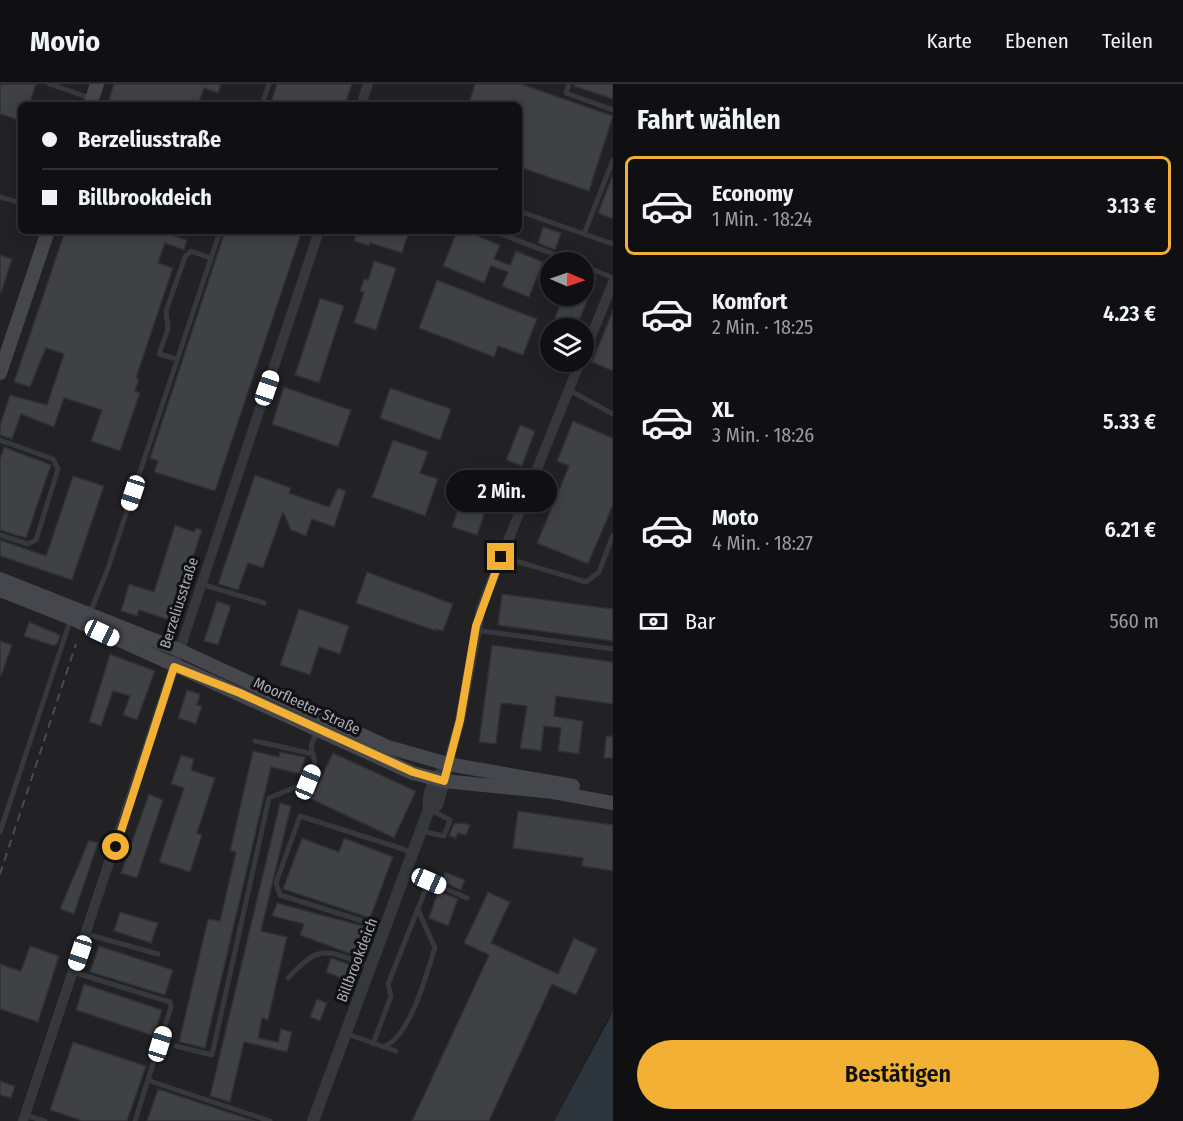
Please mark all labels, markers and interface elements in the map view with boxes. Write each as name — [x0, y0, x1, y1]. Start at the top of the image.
text: Movio — [30, 25, 100, 58]
text: Karte — [926, 28, 972, 54]
text: Ebenen — [1005, 28, 1069, 54]
text: Teilen — [1102, 28, 1153, 54]
text: Fahrt wählen — [637, 104, 781, 136]
text: Berzeliusstraße — [78, 126, 221, 153]
icon: car — [640, 179, 694, 233]
text: Economy — [712, 180, 793, 207]
text: Billbrookdeich — [78, 184, 212, 211]
text: 3.13 € — [1107, 192, 1156, 219]
text: 1 Min. · 18:24 — [712, 207, 812, 231]
north arrow — [540, 252, 594, 306]
map controls — [540, 252, 594, 372]
icon: car — [640, 287, 694, 341]
text: Komfort — [712, 288, 787, 315]
text: 4.23 € — [1103, 300, 1156, 327]
text: 2 Min. · 18:25 — [712, 315, 813, 339]
button: layers — [540, 318, 594, 372]
car — [253, 368, 281, 408]
icon: car — [640, 395, 694, 449]
text: XL — [712, 396, 734, 423]
text: 5.33 € — [1103, 408, 1156, 435]
text: 3 Min. · 18:26 — [712, 423, 814, 447]
callout: 2 Min. — [446, 470, 556, 512]
car — [119, 473, 147, 513]
text: 2 Min. — [477, 479, 526, 503]
icon: car — [640, 503, 694, 557]
text: Moto — [712, 504, 759, 531]
text: 6.21 € — [1104, 516, 1156, 543]
text: 4 Min. · 18:27 — [712, 531, 813, 555]
route end — [487, 543, 514, 570]
street label: Berzeliusstraße — [156, 555, 202, 651]
icon: cash — [637, 605, 670, 638]
text: Bar — [685, 608, 716, 635]
text: 560 m — [1109, 609, 1159, 633]
car — [82, 617, 122, 649]
street label: Moorfleeter Straße — [251, 673, 363, 739]
car — [293, 762, 323, 802]
route start — [102, 833, 129, 860]
car — [409, 865, 449, 897]
street label: Billbrookdeich — [333, 915, 381, 1005]
car — [66, 933, 94, 973]
car — [146, 1024, 174, 1064]
button: Bestätigen — [637, 1040, 1159, 1109]

